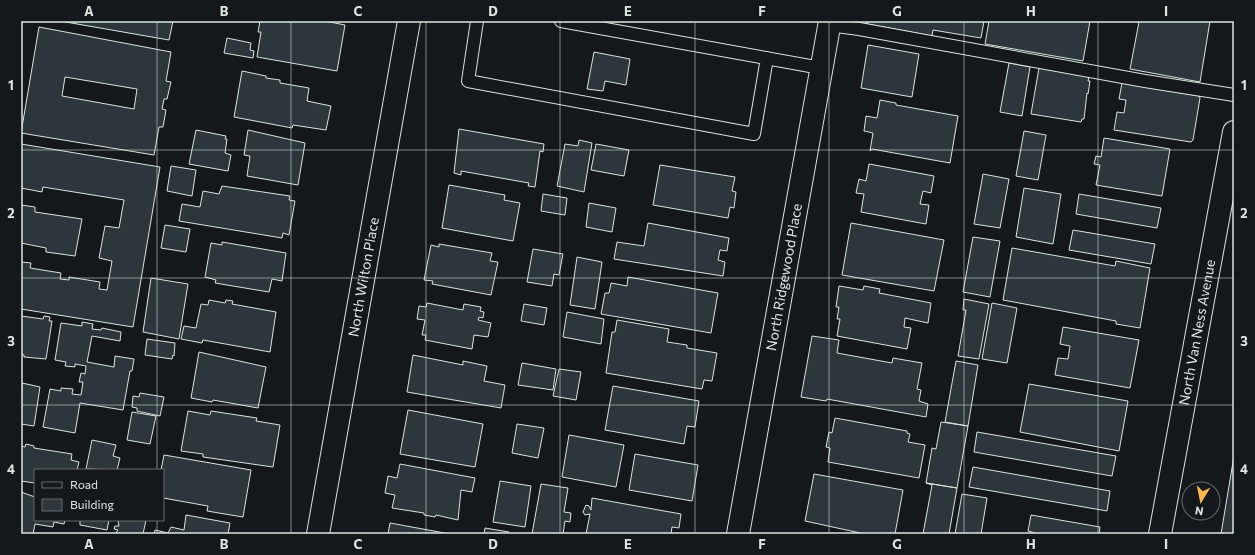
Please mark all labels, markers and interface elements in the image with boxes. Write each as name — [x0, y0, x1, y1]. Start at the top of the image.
text: A — [84, 3, 94, 19]
text: B — [220, 3, 229, 19]
text: C — [354, 3, 363, 19]
text: D — [488, 3, 498, 19]
text: E — [624, 3, 632, 19]
text: F — [758, 3, 766, 19]
text: G — [892, 3, 902, 19]
text: H — [1026, 3, 1036, 19]
text: I — [1164, 3, 1168, 19]
text: 1 — [8, 77, 14, 93]
text: 1 — [1241, 77, 1247, 93]
street label: North Ridgewood Place — [762, 202, 805, 352]
text: 2 — [7, 205, 15, 221]
text: 2 — [1240, 205, 1248, 221]
street label: North Wilton Place — [344, 216, 382, 338]
street label: North Van Ness Avenue — [1175, 258, 1218, 407]
text: 3 — [7, 333, 15, 349]
text: 3 — [1240, 333, 1248, 349]
text: 4 — [7, 461, 15, 477]
text: 4 — [1240, 461, 1248, 477]
legend — [34, 469, 164, 521]
text: Road — [70, 477, 98, 491]
north arrow — [1181, 481, 1221, 521]
text: Building — [70, 497, 114, 511]
text: N — [1194, 504, 1204, 518]
text: A — [84, 536, 94, 552]
text: B — [220, 536, 229, 552]
text: C — [354, 536, 363, 552]
text: D — [488, 536, 498, 552]
text: E — [624, 536, 632, 552]
text: F — [758, 536, 766, 552]
text: G — [892, 536, 902, 552]
text: H — [1026, 536, 1036, 552]
text: I — [1164, 536, 1168, 552]

